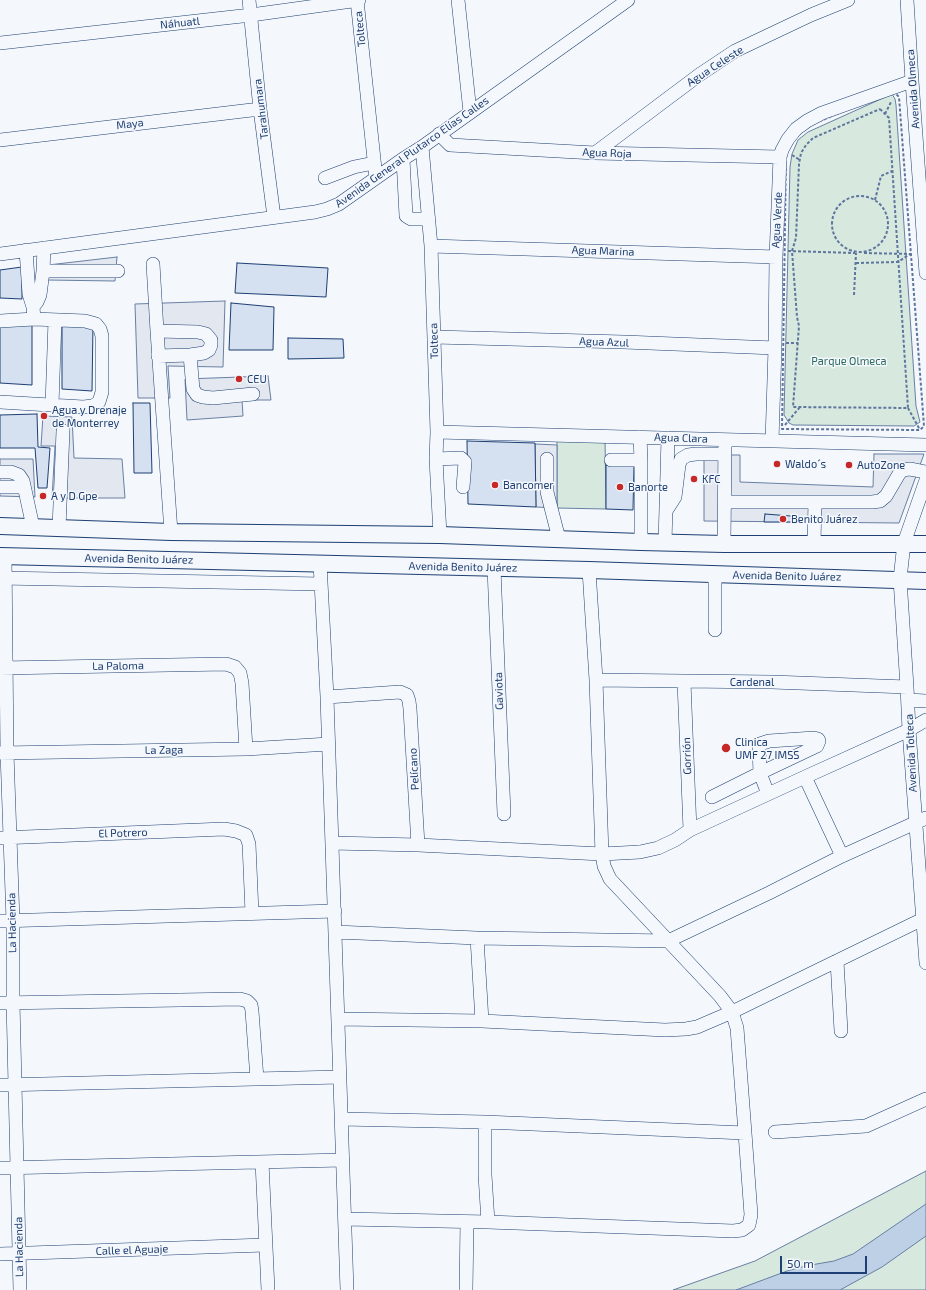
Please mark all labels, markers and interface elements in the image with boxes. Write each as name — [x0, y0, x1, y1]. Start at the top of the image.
street label: Tolteca — [352, 10, 368, 48]
street label: Náhuatl — [159, 14, 201, 32]
street label: Agua Celeste — [684, 43, 746, 89]
street label: Avenida Olmeca — [904, 49, 922, 129]
street label: Tarahumara — [251, 78, 271, 140]
street label: Avenida General Plutarco Elías Calles — [333, 94, 491, 210]
street label: Maya — [116, 116, 144, 132]
street label: Agua Roja — [582, 146, 632, 160]
street label: Agua Verde — [769, 191, 785, 249]
street label: Agua Marina — [571, 243, 635, 259]
street label: Tolteca — [427, 323, 441, 359]
street label: Agua Azul — [579, 335, 629, 349]
park label: Parque Olmeca — [811, 354, 887, 368]
place label: CEU — [247, 372, 267, 386]
marker: CEU — [234, 374, 244, 384]
place label: Agua y Drenaje de Monterrey — [52, 403, 127, 429]
marker: Agua y Drenaje de Monterrey — [39, 411, 49, 421]
street label: Agua Clara — [654, 430, 708, 446]
place label: Waldo´s — [785, 457, 826, 471]
place label: AutoZone — [857, 458, 905, 472]
marker: Waldo´s — [772, 459, 782, 469]
marker: AutoZone — [844, 460, 854, 470]
place label: KFC — [702, 472, 721, 486]
marker: KFC — [689, 474, 699, 484]
place label: Bancomer — [503, 478, 554, 492]
marker: Bancomer — [490, 480, 500, 490]
place label: Banorte — [628, 480, 668, 494]
marker: Banorte — [615, 482, 625, 492]
place label: A y D Gpe — [51, 489, 98, 503]
marker: A y D Gpe — [38, 491, 48, 501]
place label: Benito Juárez — [791, 512, 858, 526]
marker: Benito Juárez — [778, 514, 788, 524]
street label: Avenida Benito Juárez — [85, 551, 193, 567]
street label: Avenida Benito Juárez — [409, 559, 517, 575]
street label: Avenida Benito Juárez — [733, 568, 841, 584]
street label: La Paloma — [92, 659, 144, 673]
street label: Gaviota — [492, 672, 506, 710]
street label: Cardenal — [730, 675, 774, 689]
street label: Avenida Tolteca — [902, 714, 920, 792]
place label: Clinica UMF 27 IMSS — [735, 735, 799, 761]
street label: Gorrión — [680, 737, 694, 775]
marker: Clinica UMF 27 IMSS — [720, 742, 732, 754]
street label: La Zaga — [145, 743, 183, 757]
street label: Pelícano — [406, 747, 422, 791]
street label: El Potrero — [98, 826, 148, 840]
street label: La Hacienda — [5, 893, 19, 953]
street label: La Hacienda — [12, 1217, 26, 1277]
street label: Calle el Aguaje — [95, 1242, 169, 1258]
scale bar — [782, 1248, 869, 1274]
text: 50 m — [787, 1256, 814, 1270]

